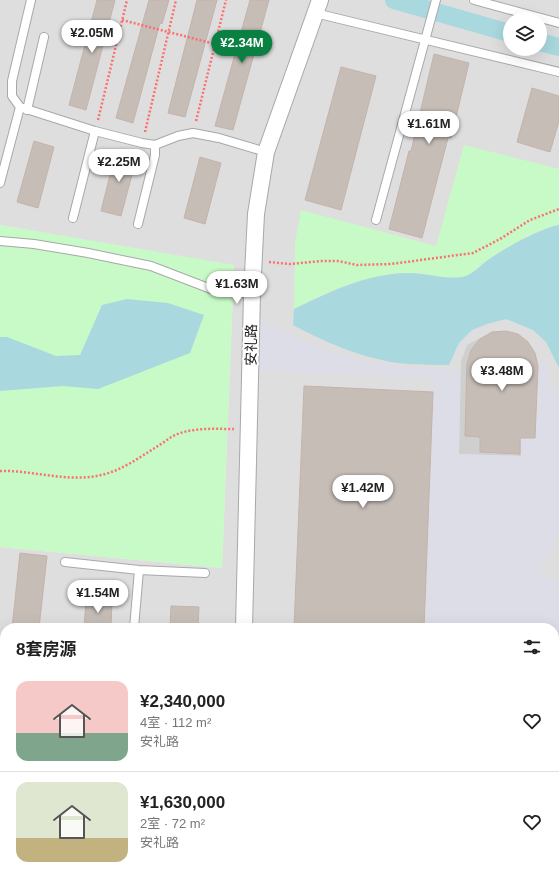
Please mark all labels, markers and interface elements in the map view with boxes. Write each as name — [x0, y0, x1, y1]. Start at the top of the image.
map controls — [503, 12, 547, 56]
button: layers — [503, 12, 547, 56]
pin: ¥2.05M — [59, 20, 125, 54]
text: ¥2.05M — [70, 25, 114, 40]
pin: ¥2.34M — [209, 30, 275, 64]
text: ¥2.34M — [220, 35, 264, 50]
pin: ¥1.61M — [396, 111, 462, 145]
text: ¥1.61M — [407, 116, 451, 131]
pin: ¥2.25M — [86, 149, 152, 183]
text: ¥2.25M — [97, 154, 141, 169]
pin: ¥1.63M — [204, 271, 270, 305]
text: ¥1.63M — [215, 276, 259, 291]
street label: 安礼路 — [243, 324, 259, 366]
pin: ¥3.48M — [469, 358, 535, 392]
text: ¥3.48M — [480, 363, 524, 378]
pin: ¥1.42M — [330, 475, 396, 509]
text: ¥1.42M — [341, 480, 385, 495]
pin: ¥1.54M — [65, 580, 131, 614]
text: ¥1.54M — [76, 585, 120, 600]
icon: filters — [521, 636, 543, 658]
text: 8套房源 — [16, 640, 76, 659]
text: ¥2,340,000 — [140, 692, 225, 711]
icon: home — [48, 697, 96, 745]
icon: heart — [521, 710, 543, 732]
text: 4室 · 112 m² — [140, 715, 211, 730]
text: 安礼路 — [140, 734, 179, 749]
text: ¥1,630,000 — [140, 793, 225, 812]
icon: home — [48, 798, 96, 846]
icon: heart — [521, 811, 543, 833]
text: 2室 · 72 m² — [140, 816, 205, 831]
text: 安礼路 — [140, 835, 179, 850]

